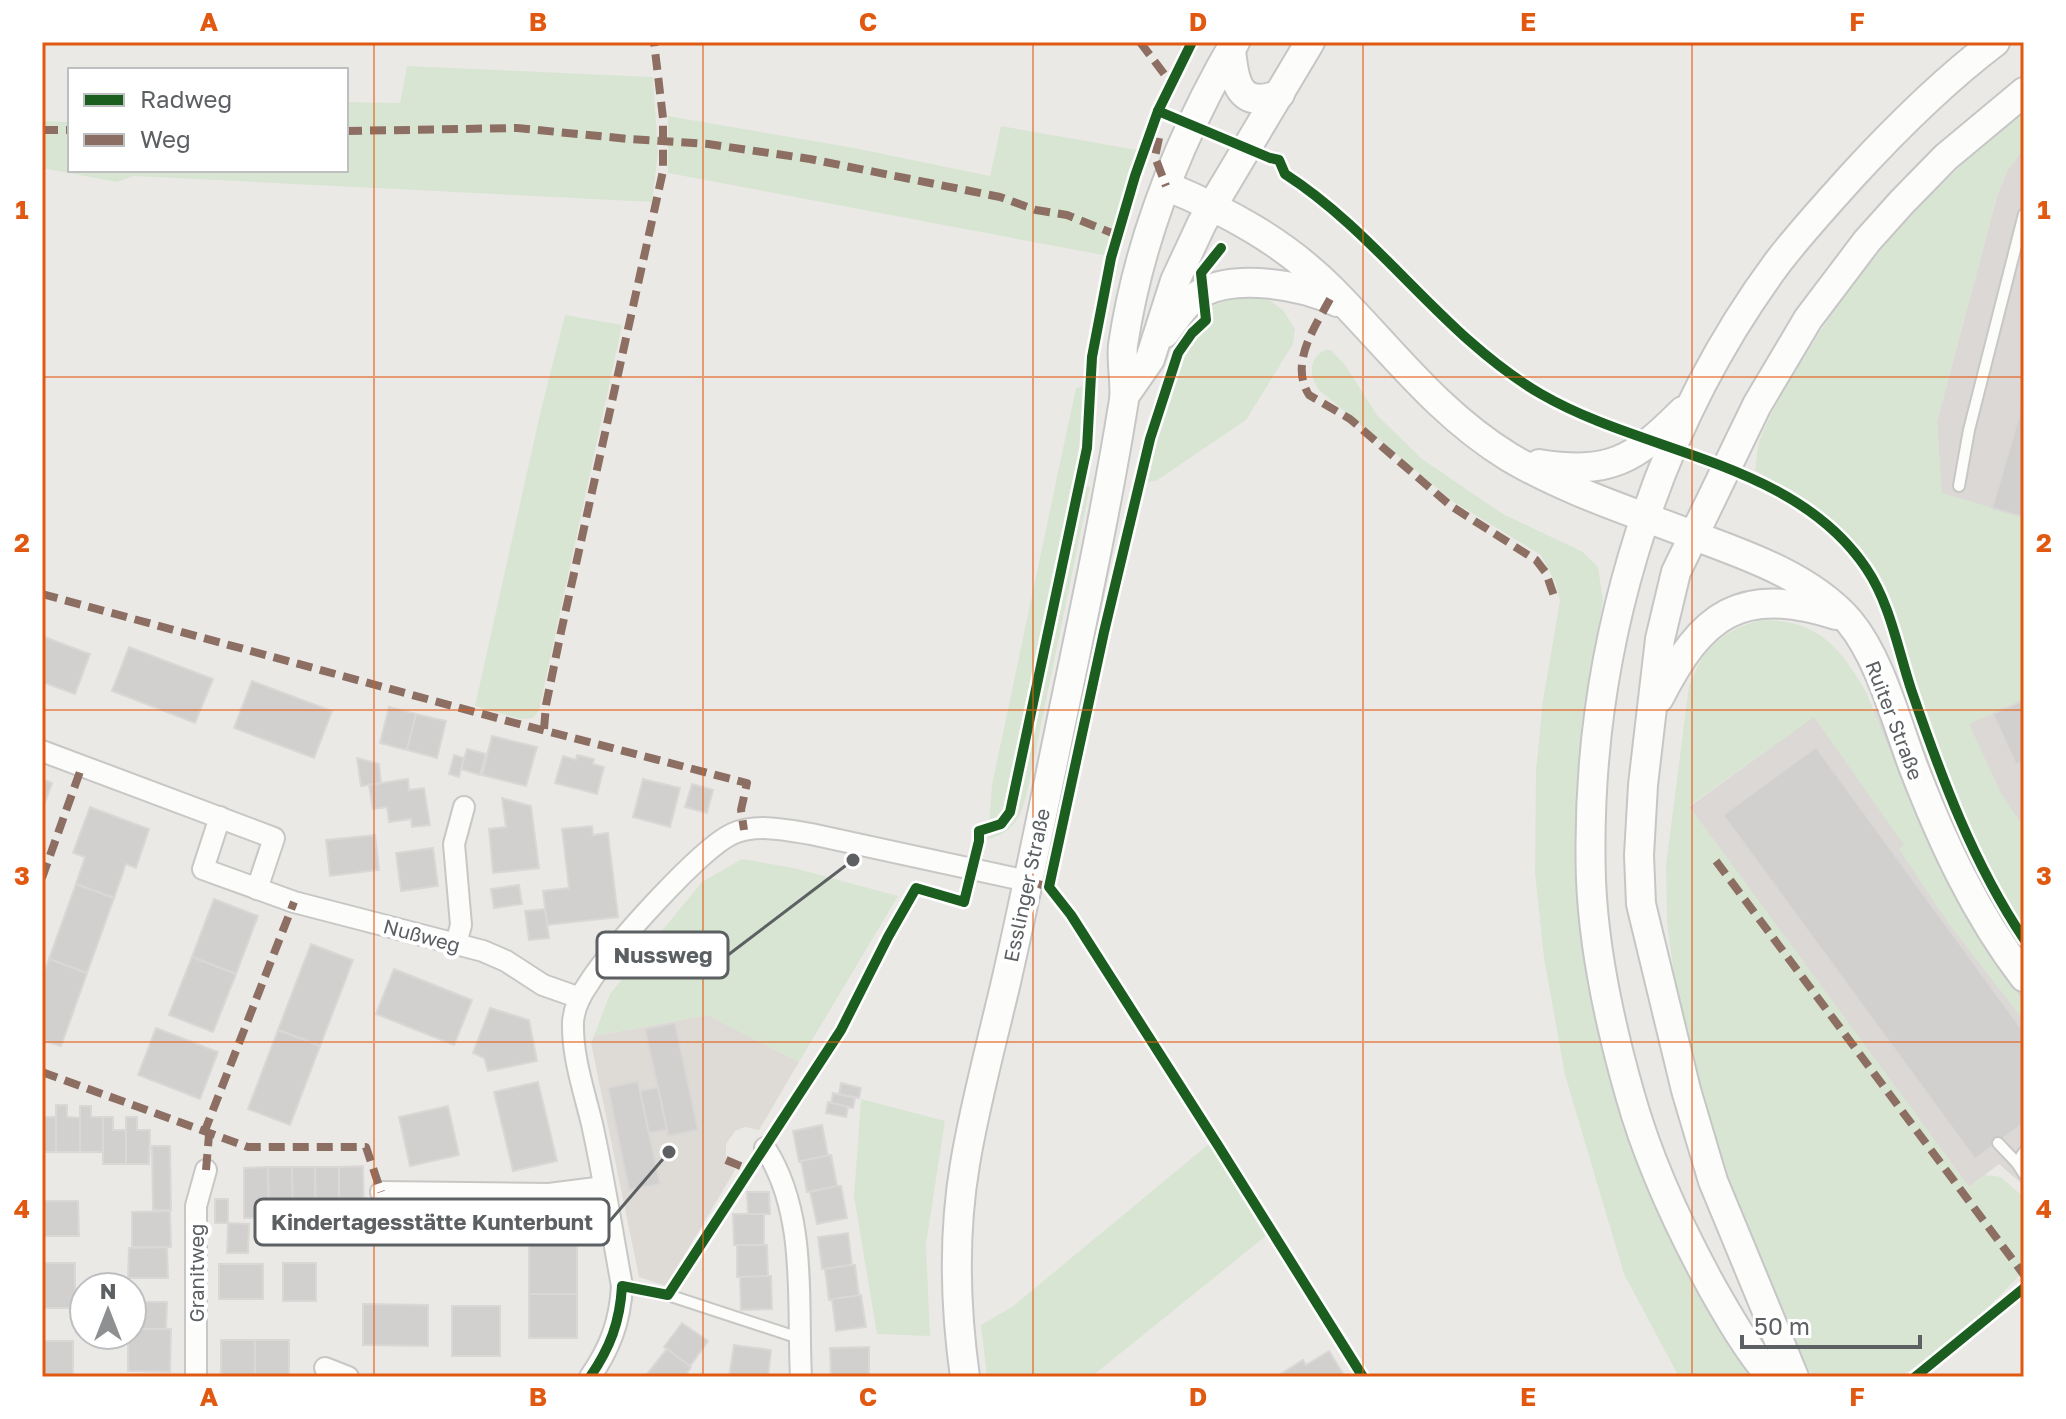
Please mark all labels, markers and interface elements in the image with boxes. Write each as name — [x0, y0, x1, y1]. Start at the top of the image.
text: A — [200, 6, 219, 37]
text: B — [529, 6, 547, 37]
text: C — [859, 6, 877, 37]
text: D — [1189, 6, 1207, 37]
text: E — [1520, 6, 1536, 37]
text: F — [1849, 6, 1865, 37]
legend — [68, 68, 348, 172]
text: Radweg — [140, 84, 232, 113]
text: Weg — [140, 124, 191, 153]
text: 1 — [15, 194, 29, 225]
text: 1 — [2037, 194, 2051, 225]
text: 2 — [14, 527, 30, 558]
text: 2 — [2036, 527, 2052, 558]
street label: Ruiter Straße — [1861, 657, 1929, 783]
street label: Esslinger Straße — [998, 806, 1054, 964]
text: 3 — [14, 860, 30, 891]
text: 3 — [2036, 860, 2052, 891]
street label: Nußweg — [381, 913, 463, 957]
callout: Nussweg — [597, 932, 728, 978]
text: Nussweg — [613, 941, 713, 968]
text: 4 — [14, 1193, 30, 1224]
text: 4 — [2036, 1193, 2052, 1224]
callout: Kindertagesstätte Kunterbunt — [255, 1199, 609, 1245]
text: Kindertagesstätte Kunterbunt — [271, 1208, 593, 1235]
street label: Granitweg — [184, 1224, 208, 1322]
north arrow — [68, 1271, 148, 1351]
text: N — [100, 1277, 116, 1304]
scale bar — [1742, 1299, 1920, 1349]
text: 50 m — [1754, 1311, 1810, 1340]
text: A — [200, 1381, 219, 1412]
text: B — [529, 1381, 547, 1412]
text: C — [859, 1381, 877, 1412]
text: D — [1189, 1381, 1207, 1412]
text: E — [1520, 1381, 1536, 1412]
text: F — [1849, 1381, 1865, 1412]

